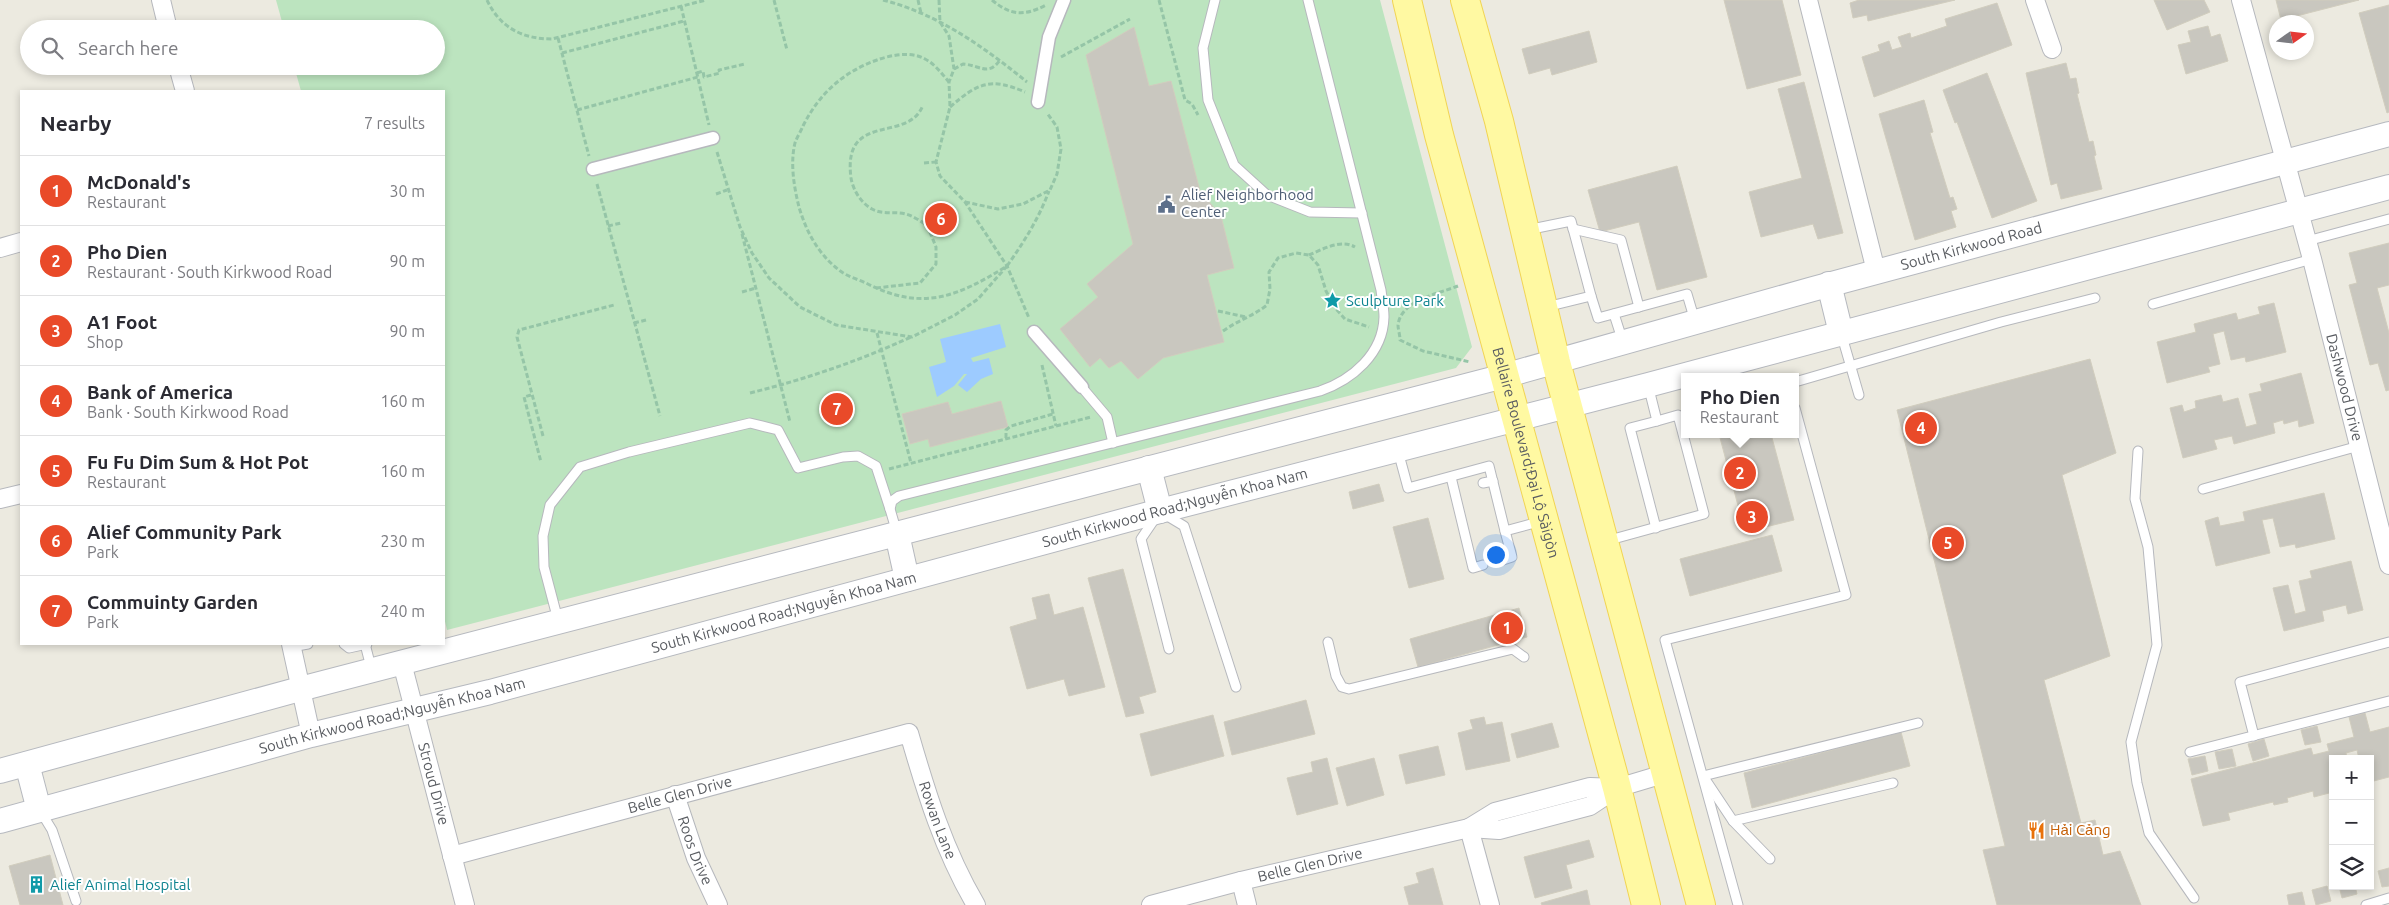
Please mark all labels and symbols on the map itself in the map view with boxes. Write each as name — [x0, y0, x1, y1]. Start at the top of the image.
north arrow — [2269, 15, 2314, 60]
place label: Alief Neighborhood Center — [1181, 186, 1314, 220]
public building icon: Alief Neighborhood Center — [1157, 194, 1177, 214]
pin: 6 — [925, 200, 957, 238]
street label: South Kirkwood Road — [1899, 219, 2044, 273]
place icon: Sculpture Park — [1322, 291, 1342, 311]
place label: Sculpture Park — [1346, 292, 1444, 309]
street label: Dashwood Drive — [2323, 332, 2367, 443]
street label: Bellaire Boulevard;Đại Lộ Sàigòn — [1489, 345, 1563, 560]
pin: 7 — [821, 390, 853, 428]
pin: 4 — [1905, 409, 1937, 447]
pin: 2 — [1724, 454, 1756, 492]
street label: South Kirkwood Road;Nguyễn Khoa Nam — [1040, 464, 1309, 550]
pin: 3 — [1736, 498, 1768, 536]
pin: 5 — [1932, 524, 1964, 562]
your location — [1483, 542, 1509, 568]
street label: South Kirkwood Road;Nguyễn Khoa Nam — [649, 568, 918, 656]
pin: 1 — [1491, 609, 1523, 647]
street label: South Kirkwood Road;Nguyễn Khoa Nam — [257, 674, 527, 757]
street label: Stroud Drive — [415, 741, 453, 827]
street label: Belle Glen Drive — [626, 772, 734, 816]
street label: Rowan Lane — [916, 779, 960, 862]
street label: Roos Drive — [675, 814, 716, 887]
restaurant icon: Hải Cảng — [2026, 820, 2046, 840]
place label: Hải Cảng — [2050, 821, 2111, 838]
street label: Belle Glen Drive — [1256, 844, 1364, 885]
building icon: Alief Animal Hospital — [26, 875, 46, 895]
place label: Alief Animal Hospital — [50, 876, 190, 893]

